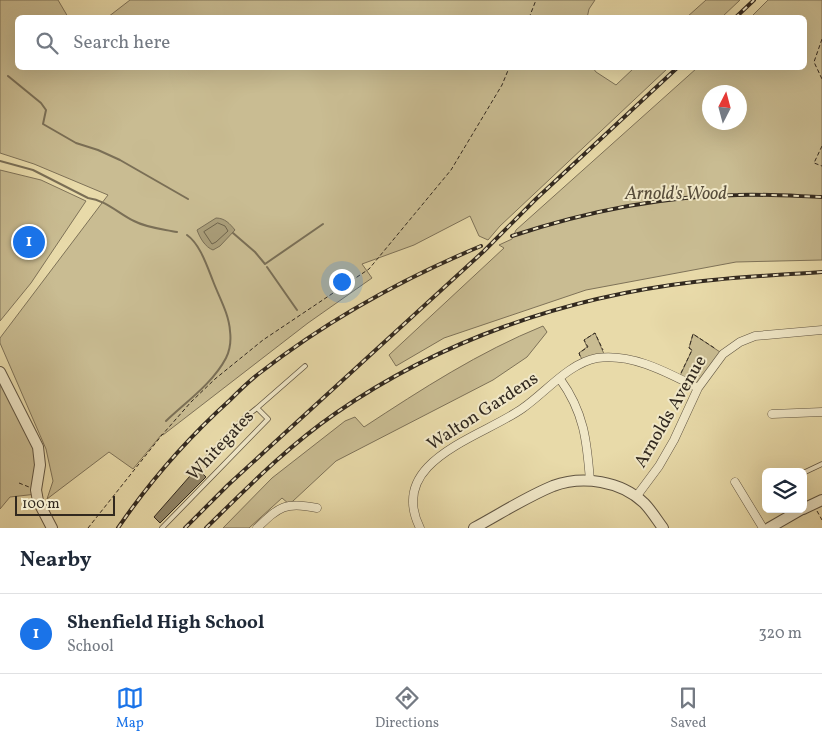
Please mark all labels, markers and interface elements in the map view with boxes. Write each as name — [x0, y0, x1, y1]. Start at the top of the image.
search box — [15, 15, 807, 70]
icon: search — [33, 29, 61, 57]
text: Search here — [73, 30, 170, 56]
north arrow — [702, 85, 747, 130]
park label: Arnold's Wood — [624, 182, 727, 207]
pin: 1 — [13, 223, 45, 261]
your location — [329, 269, 355, 295]
street label: Arnolds Avenue — [629, 351, 713, 473]
street label: Walton Gardens — [423, 367, 543, 457]
street label: Whitegates — [182, 405, 260, 487]
map controls — [762, 468, 807, 513]
button: layers — [762, 468, 807, 513]
scale bar — [15, 493, 115, 516]
text: 100 m — [22, 495, 60, 514]
text: Nearby — [20, 546, 91, 575]
text: Shenfield High School — [67, 610, 264, 636]
text: 1 — [33, 623, 39, 645]
text: 320 m — [758, 623, 802, 645]
text: School — [67, 636, 114, 658]
tab: Map — [116, 684, 144, 733]
tab: Directions — [375, 684, 439, 733]
tab: Saved — [670, 684, 706, 733]

